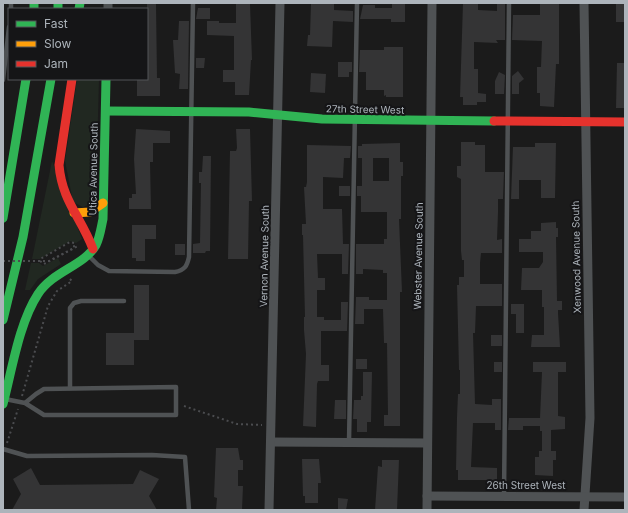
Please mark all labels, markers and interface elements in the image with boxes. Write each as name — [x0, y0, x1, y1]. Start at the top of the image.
legend — [8, 8, 148, 80]
text: Fast — [44, 16, 68, 31]
text: Slow — [44, 36, 72, 51]
text: Jam — [44, 56, 68, 71]
street label: 27th Street West — [326, 102, 405, 116]
street label: Utica Avenue South — [86, 122, 100, 216]
street label: Xenwood Avenue South — [569, 200, 583, 313]
street label: Webster Avenue South — [411, 202, 425, 310]
street label: Vernon Avenue South — [257, 205, 271, 307]
street label: 26th Street West — [486, 479, 566, 491]

